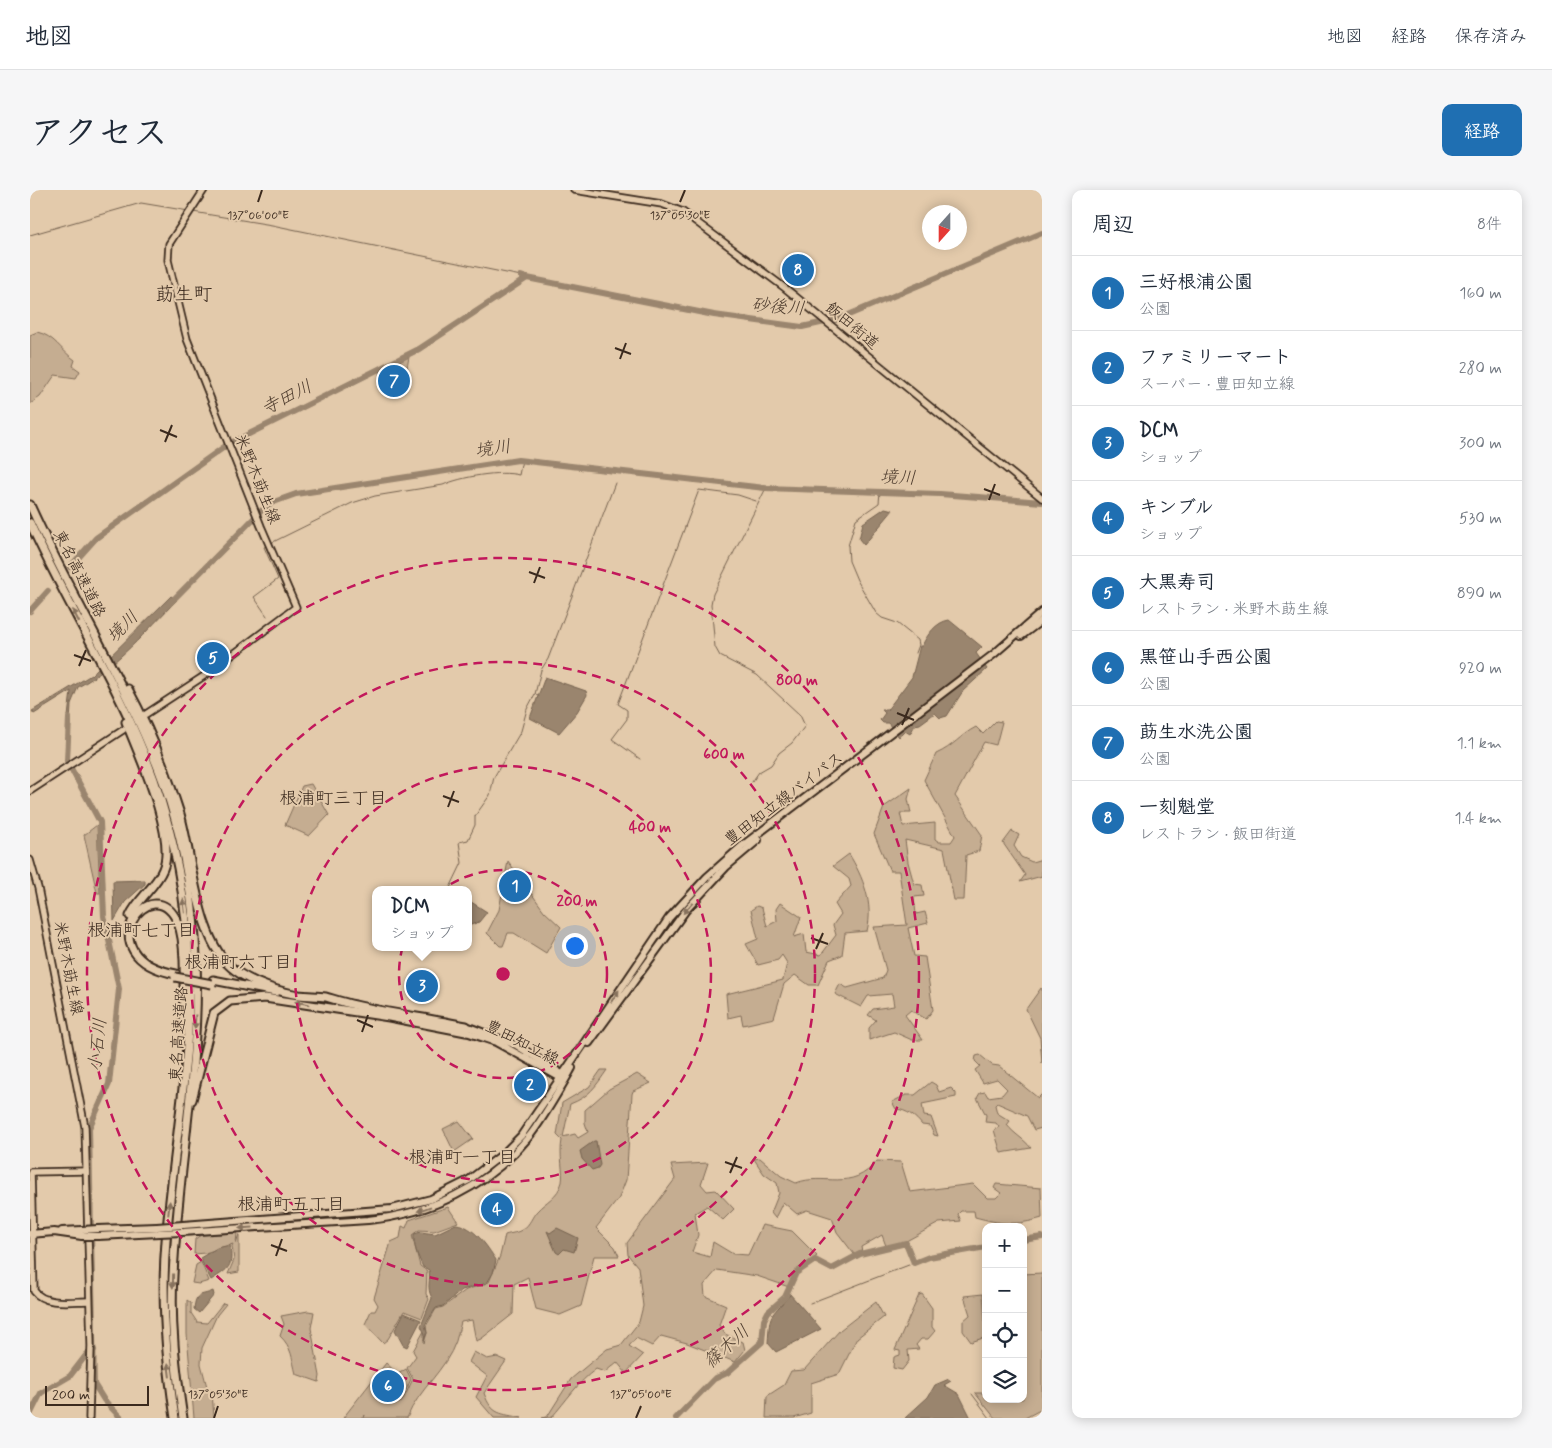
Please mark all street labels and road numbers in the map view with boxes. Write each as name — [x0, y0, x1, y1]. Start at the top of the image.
street label: 飯田街道 — [821, 297, 883, 355]
street label: 米野木莇生線 — [229, 431, 285, 527]
street label: 東名高速道路 — [48, 526, 110, 622]
street label: 豊田知立線バイパス — [720, 747, 848, 851]
street label: 米野木莇生線 — [49, 919, 87, 1017]
street label: 東名高速道路 — [165, 985, 193, 1083]
street label: 豊田知立線 — [482, 1015, 562, 1071]

